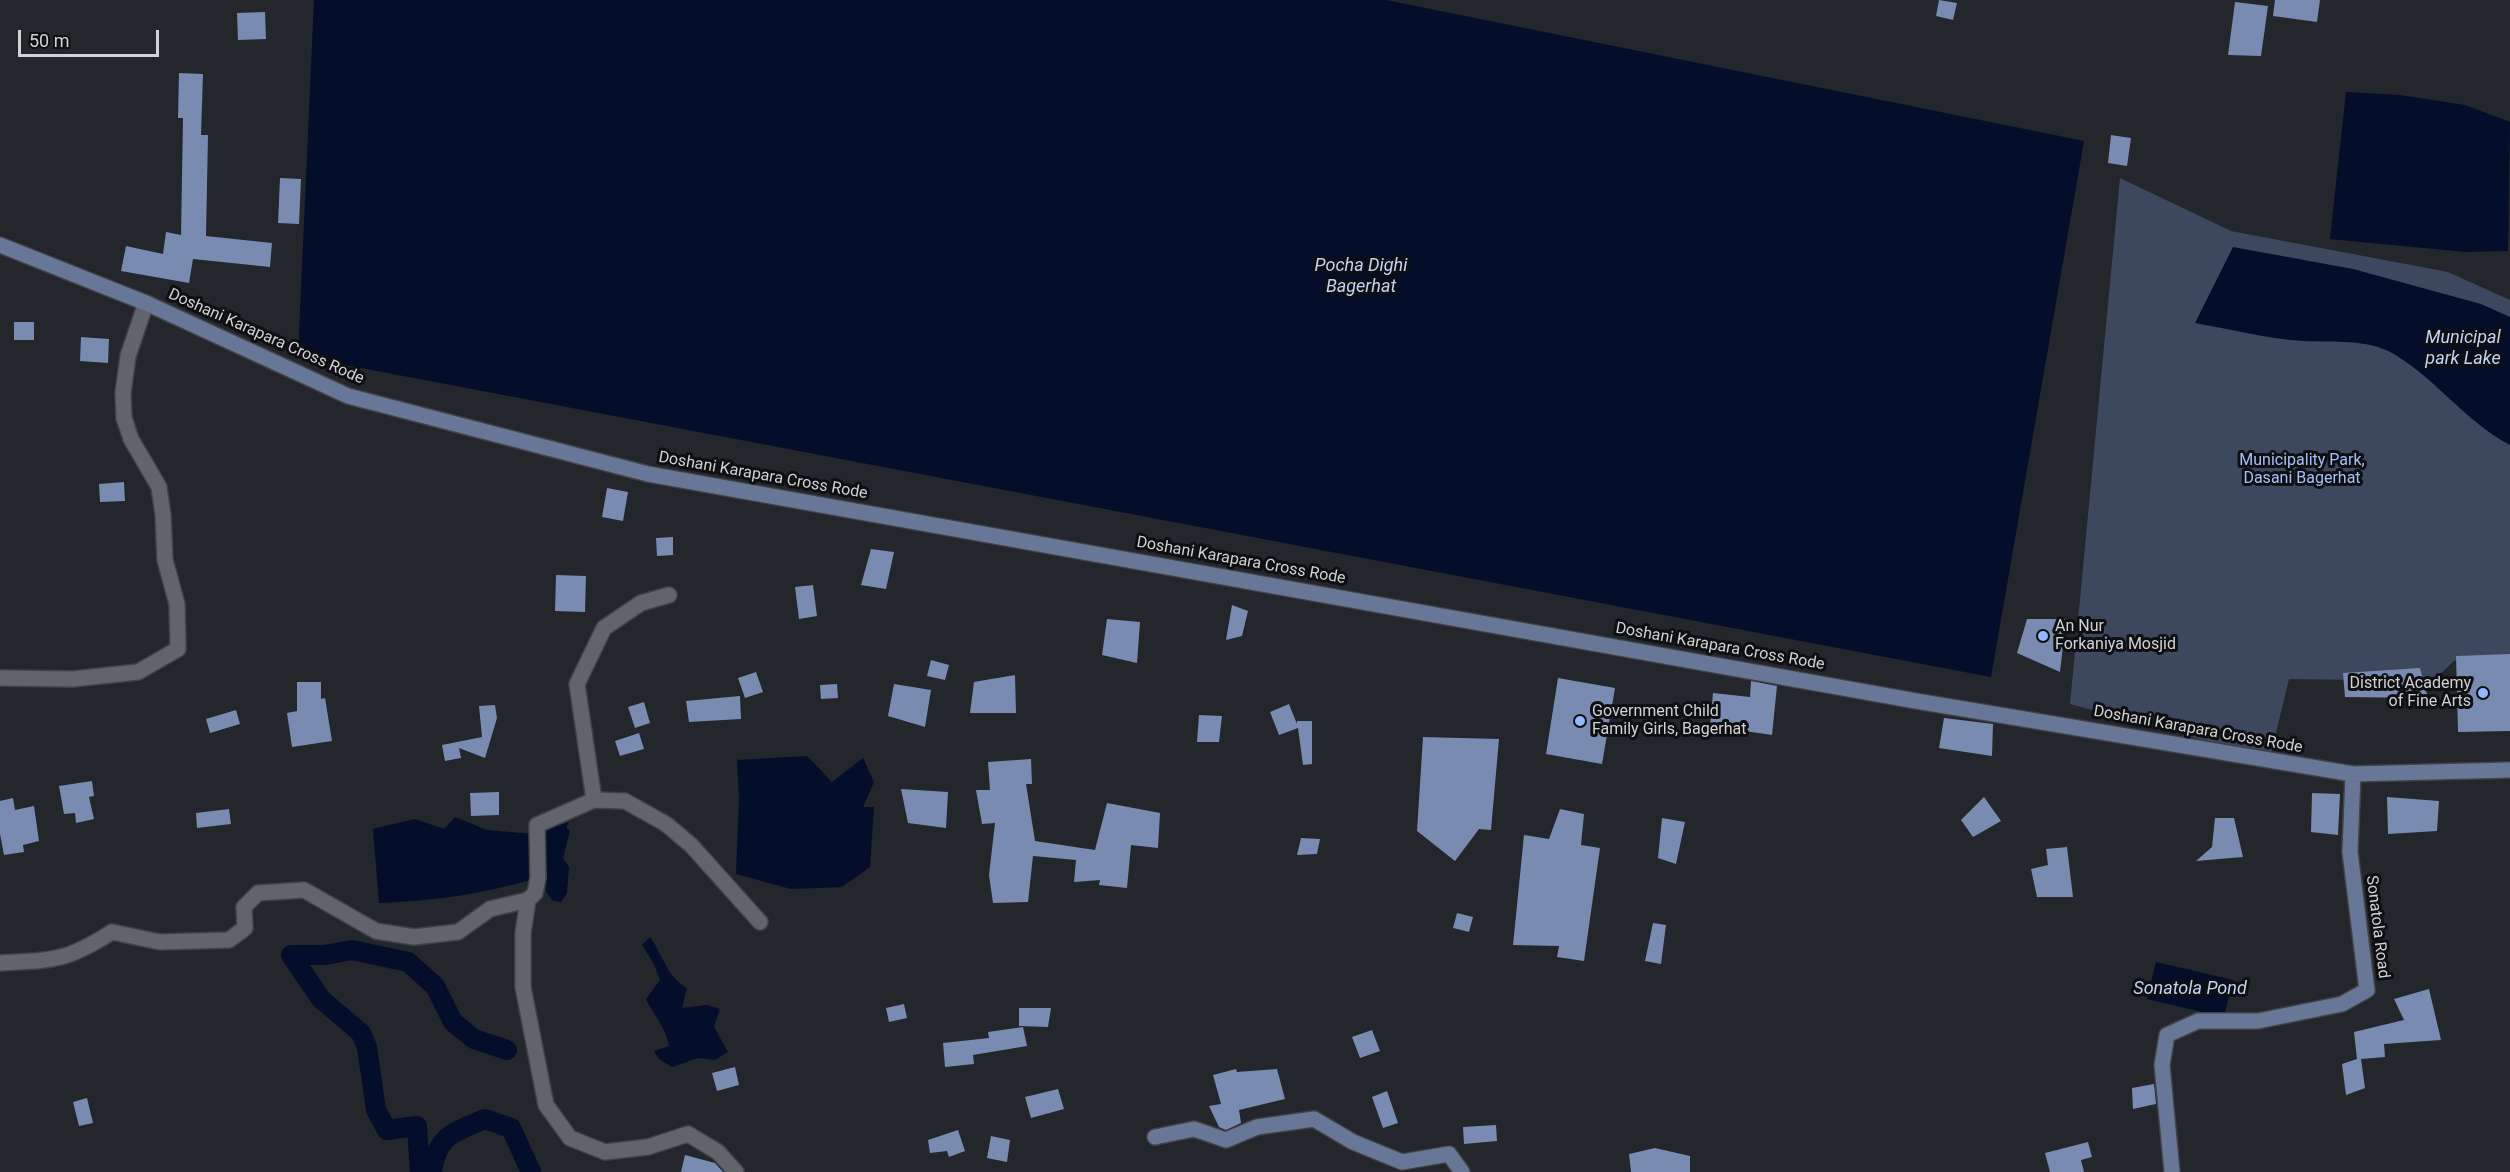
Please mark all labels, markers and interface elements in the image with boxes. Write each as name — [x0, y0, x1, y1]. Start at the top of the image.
scale bar — [21, 18, 162, 56]
text: 50 m — [29, 30, 69, 51]
water label: Pocha Dighi Bagerhat — [1315, 255, 1407, 298]
street label: Doshani Karapara Cross Rode — [165, 285, 367, 389]
water label: Municipal park Lake — [2425, 327, 2501, 370]
street label: Doshani Karapara Cross Rode — [657, 448, 869, 504]
park label: Municipality Park, Dasani Bagerhat — [2239, 451, 2365, 489]
street label: Doshani Karapara Cross Rode — [1135, 533, 1347, 589]
place label: An Nur Forkaniya Mosjid — [2055, 617, 2176, 655]
street label: Doshani Karapara Cross Rode — [1614, 619, 1826, 675]
marker: An Nur Forkaniya Mosjid — [2036, 629, 2050, 643]
place label: District Academy of Fine Arts — [2350, 674, 2471, 712]
marker: District Academy of Fine Arts — [2476, 686, 2490, 700]
place label: Government Child Family Girls, Bagerhat — [1592, 702, 1746, 740]
street label: Doshani Karapara Cross Rode — [2092, 702, 2304, 758]
marker: Government Child Family Girls, Bagerhat — [1573, 714, 1587, 728]
street label: Sonatola Road — [2361, 874, 2393, 980]
water label: Sonatola Pond — [2133, 978, 2247, 1000]

